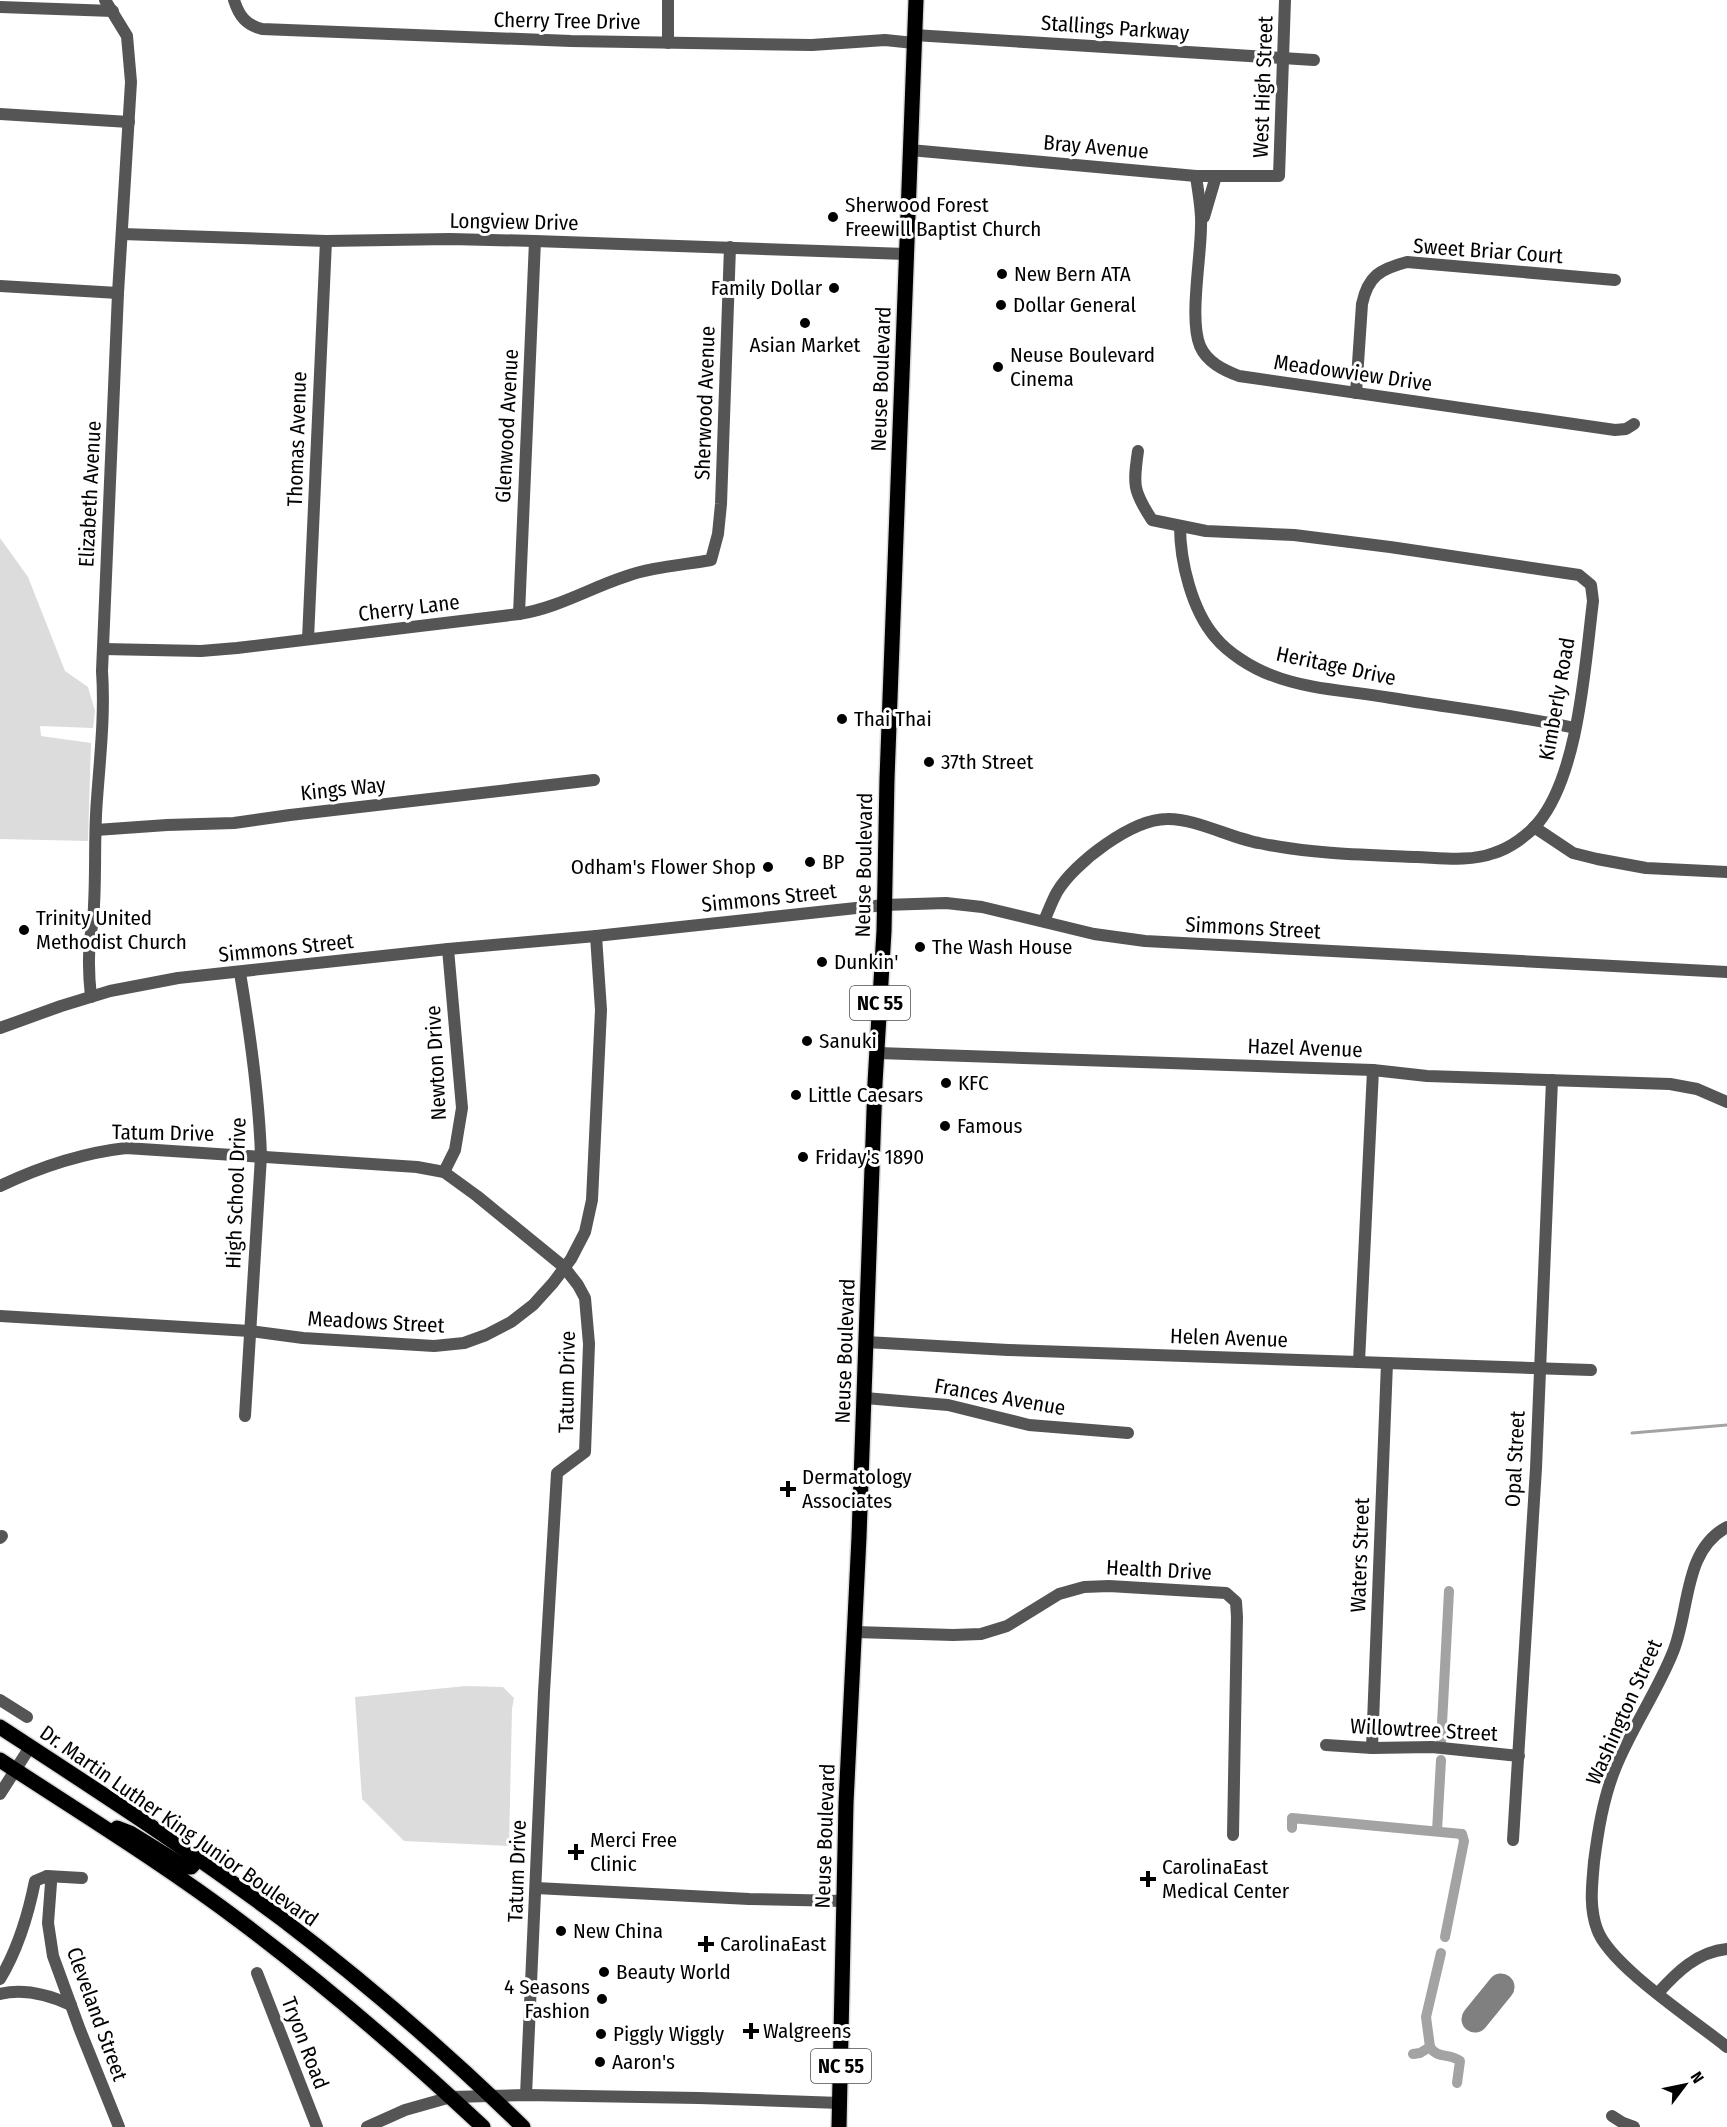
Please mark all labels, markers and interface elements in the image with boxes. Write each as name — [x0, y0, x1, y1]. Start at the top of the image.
street label: Cherry Tree Drive — [493, 7, 641, 35]
street label: Stallings Parkway — [1040, 10, 1191, 46]
street label: West High Street — [1248, 15, 1278, 159]
street label: Bray Avenue — [1042, 129, 1150, 165]
place label: Sherwood Forest Freewill Baptist Church — [845, 192, 1041, 242]
street label: Longview Drive — [449, 208, 579, 236]
marker: Sherwood Forest Freewill Baptist Church — [826, 210, 840, 224]
street label: Sweet Briar Court — [1412, 233, 1564, 269]
place label: New Bern ATA — [1014, 261, 1131, 287]
marker: New Bern ATA — [995, 267, 1009, 281]
place label: Family Dollar — [711, 275, 823, 301]
marker: Family Dollar — [827, 281, 841, 295]
place label: Dollar General — [1013, 292, 1136, 318]
marker: Dollar General — [994, 298, 1008, 312]
street label: Neuse Boulevard — [865, 306, 897, 452]
marker: Asian Market — [798, 316, 812, 330]
street label: Sherwood Avenue — [689, 325, 721, 481]
place label: Asian Market — [750, 332, 861, 358]
place label: Neuse Boulevard Cinema — [1010, 342, 1155, 392]
street label: Glenwood Avenue — [490, 348, 524, 504]
street label: Meadowview Drive — [1272, 349, 1434, 397]
marker: Neuse Boulevard Cinema — [991, 360, 1005, 374]
street label: Thomas Avenue — [282, 371, 312, 507]
street label: Elizabeth Avenue — [73, 420, 107, 568]
street label: Cherry Lane — [357, 589, 461, 627]
street label: Kimberly Road — [1533, 635, 1581, 763]
street label: Heritage Drive — [1274, 641, 1398, 691]
place label: Thai Thai — [854, 706, 932, 732]
marker: Thai Thai — [835, 712, 849, 726]
place label: 37th Street — [941, 749, 1034, 775]
marker: 37th Street — [922, 755, 936, 769]
street label: Kings Way — [299, 772, 388, 806]
street label: Neuse Boulevard — [850, 792, 878, 938]
place label: BP — [822, 849, 844, 875]
place label: Odham's Flower Shop — [571, 854, 756, 880]
marker: BP — [803, 855, 817, 869]
marker: Odham's Flower Shop — [761, 860, 775, 874]
street label: Simmons Street — [700, 878, 838, 918]
place label: Trinity United Methodist Church — [36, 905, 187, 955]
street label: Simmons Street — [1185, 911, 1322, 945]
marker: Trinity United Methodist Church — [17, 923, 31, 937]
street label: Simmons Street — [217, 928, 355, 968]
place label: The Wash House — [932, 934, 1072, 960]
marker: The Wash House — [913, 940, 927, 954]
place label: Dunkin' — [834, 949, 898, 975]
marker: Dunkin' — [815, 955, 829, 969]
road number: NC 55 — [850, 986, 910, 1020]
street label: Newton Drive — [420, 1005, 452, 1121]
place label: Sanuki — [819, 1028, 877, 1054]
street label: Hazel Avenue — [1247, 1033, 1363, 1063]
marker: Sanuki — [800, 1034, 814, 1048]
place label: KFC — [958, 1070, 989, 1096]
marker: KFC — [939, 1076, 953, 1090]
place label: Little Caesars — [808, 1082, 923, 1108]
marker: Little Caesars — [789, 1088, 803, 1102]
place label: Famous — [957, 1113, 1022, 1139]
street label: High School Drive — [220, 1117, 252, 1269]
street label: Tatum Drive — [112, 1119, 214, 1147]
marker: Famous — [938, 1119, 952, 1133]
place label: Friday's 1890 — [815, 1144, 924, 1170]
marker: Friday's 1890 — [796, 1150, 810, 1164]
street label: Neuse Boulevard — [829, 1278, 861, 1424]
street label: Meadows Street — [307, 1305, 445, 1339]
street label: Helen Avenue — [1170, 1323, 1288, 1353]
street label: Tatum Drive — [553, 1331, 581, 1433]
street label: Frances Avenue — [933, 1373, 1067, 1421]
street label: Opal Street — [1499, 1410, 1531, 1508]
place label: Dermatology Associates — [802, 1464, 912, 1514]
marker: Dermatology Associates — [779, 1480, 797, 1498]
street label: Waters Street — [1345, 1497, 1375, 1613]
street label: Health Drive — [1105, 1554, 1213, 1586]
street label: Washington Street — [1580, 1635, 1668, 1789]
street label: Willowtree Street — [1350, 1713, 1499, 1747]
street label: Dr. Martin Luther King Junior Boulevard — [35, 1720, 323, 1932]
street label: Neuse Boulevard — [809, 1763, 841, 1909]
street label: Tatum Drive — [502, 1819, 532, 1923]
place label: Merci Free Clinic — [590, 1827, 677, 1877]
marker: Merci Free Clinic — [567, 1843, 585, 1861]
place label: CarolinaEast Medical Center — [1162, 1854, 1290, 1904]
marker: CarolinaEast Medical Center — [1139, 1870, 1157, 1888]
place label: New China — [573, 1918, 663, 1944]
marker: New China — [554, 1924, 568, 1938]
place label: CarolinaEast — [720, 1931, 826, 1957]
marker: CarolinaEast — [697, 1935, 715, 1953]
street label: Cleveland Street — [61, 1944, 133, 2085]
place label: Beauty World — [616, 1959, 731, 1985]
marker: Beauty World — [597, 1965, 611, 1979]
place label: 4 Seasons Fashion — [504, 1974, 590, 2024]
marker: 4 Seasons Fashion — [595, 1992, 609, 2006]
street label: Tryon Road — [276, 1993, 334, 2093]
place label: Walgreens — [763, 2018, 851, 2044]
place label: Piggly Wiggly — [613, 2021, 725, 2047]
marker: Walgreens — [744, 2024, 758, 2038]
marker: Piggly Wiggly — [594, 2027, 608, 2041]
place label: Aaron's — [612, 2049, 675, 2075]
road number: NC 55 — [811, 2049, 871, 2083]
marker: Aaron's — [593, 2055, 607, 2069]
north arrow — [1655, 2055, 1715, 2115]
text: N — [1687, 2068, 1708, 2086]

